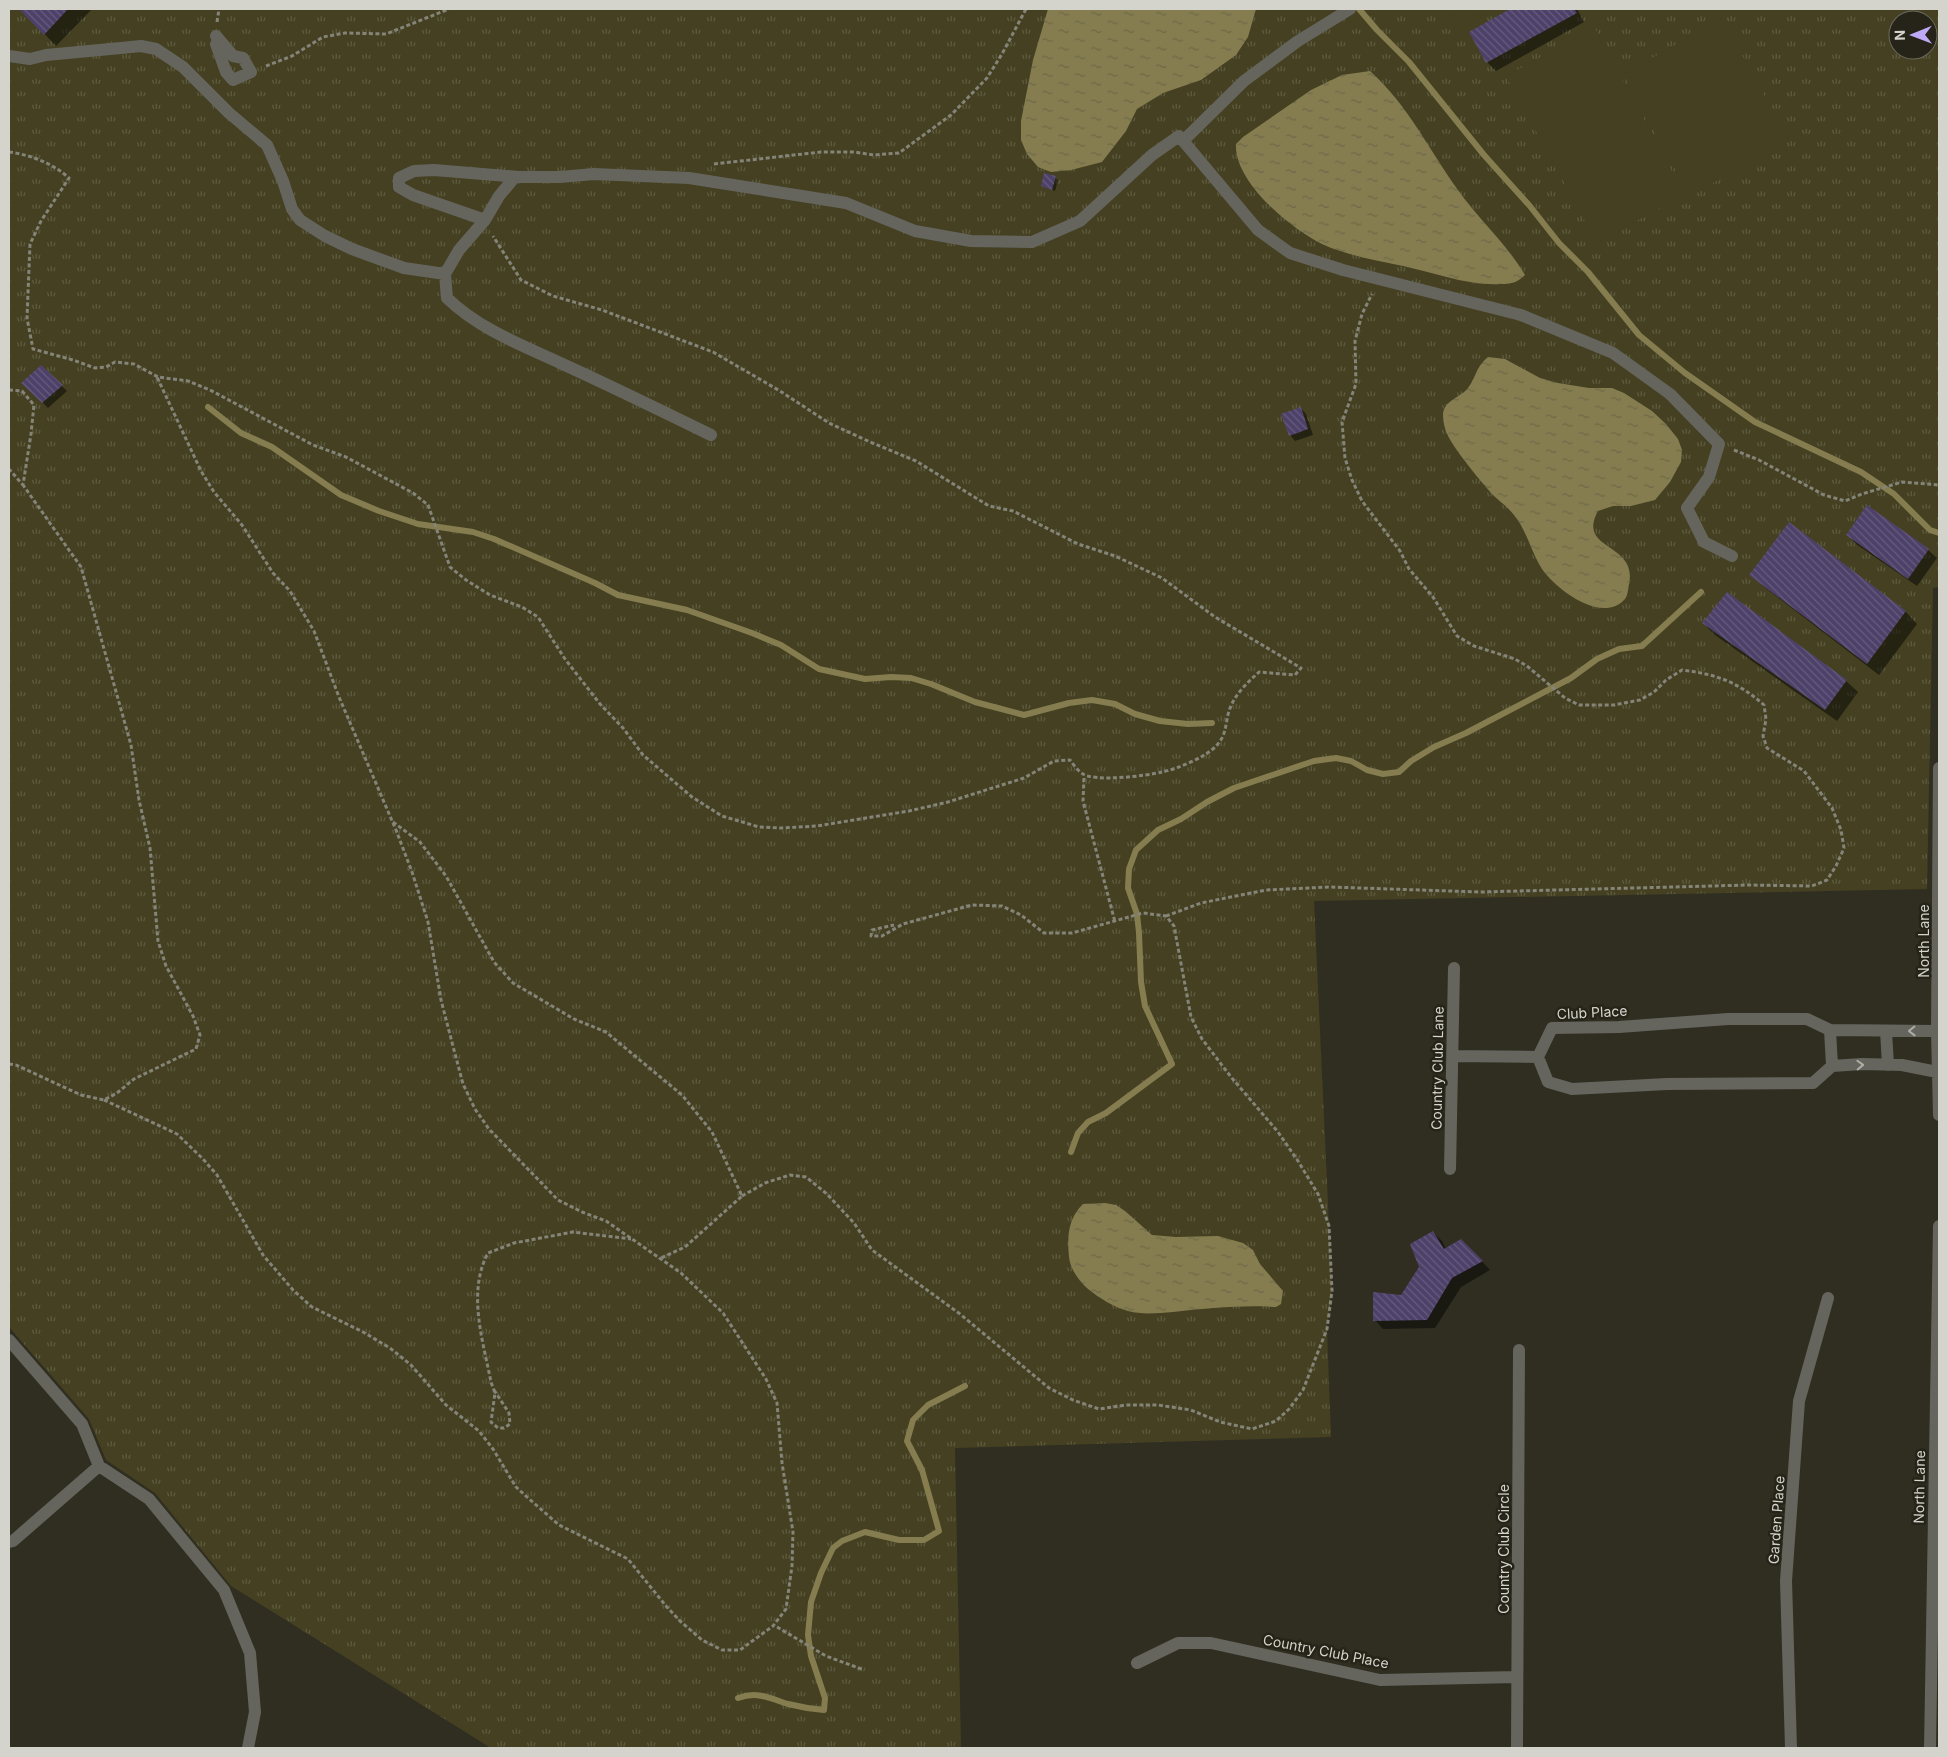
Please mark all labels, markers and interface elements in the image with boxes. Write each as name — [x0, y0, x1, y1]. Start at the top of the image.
north arrow — [1888, 10, 1938, 60]
text: N — [1891, 30, 1908, 41]
street label: North Lane — [1915, 904, 1932, 978]
street label: Club Place — [1556, 1002, 1628, 1022]
street label: Country Club Lane — [1427, 1006, 1447, 1130]
one-way arrow — [1907, 1026, 1915, 1036]
one-way arrow — [1856, 1060, 1864, 1070]
street label: North Lane — [1910, 1450, 1928, 1524]
street label: Garden Place — [1764, 1475, 1788, 1565]
street label: Country Club Circle — [1495, 1484, 1512, 1614]
street label: Country Club Place — [1262, 1630, 1390, 1672]

